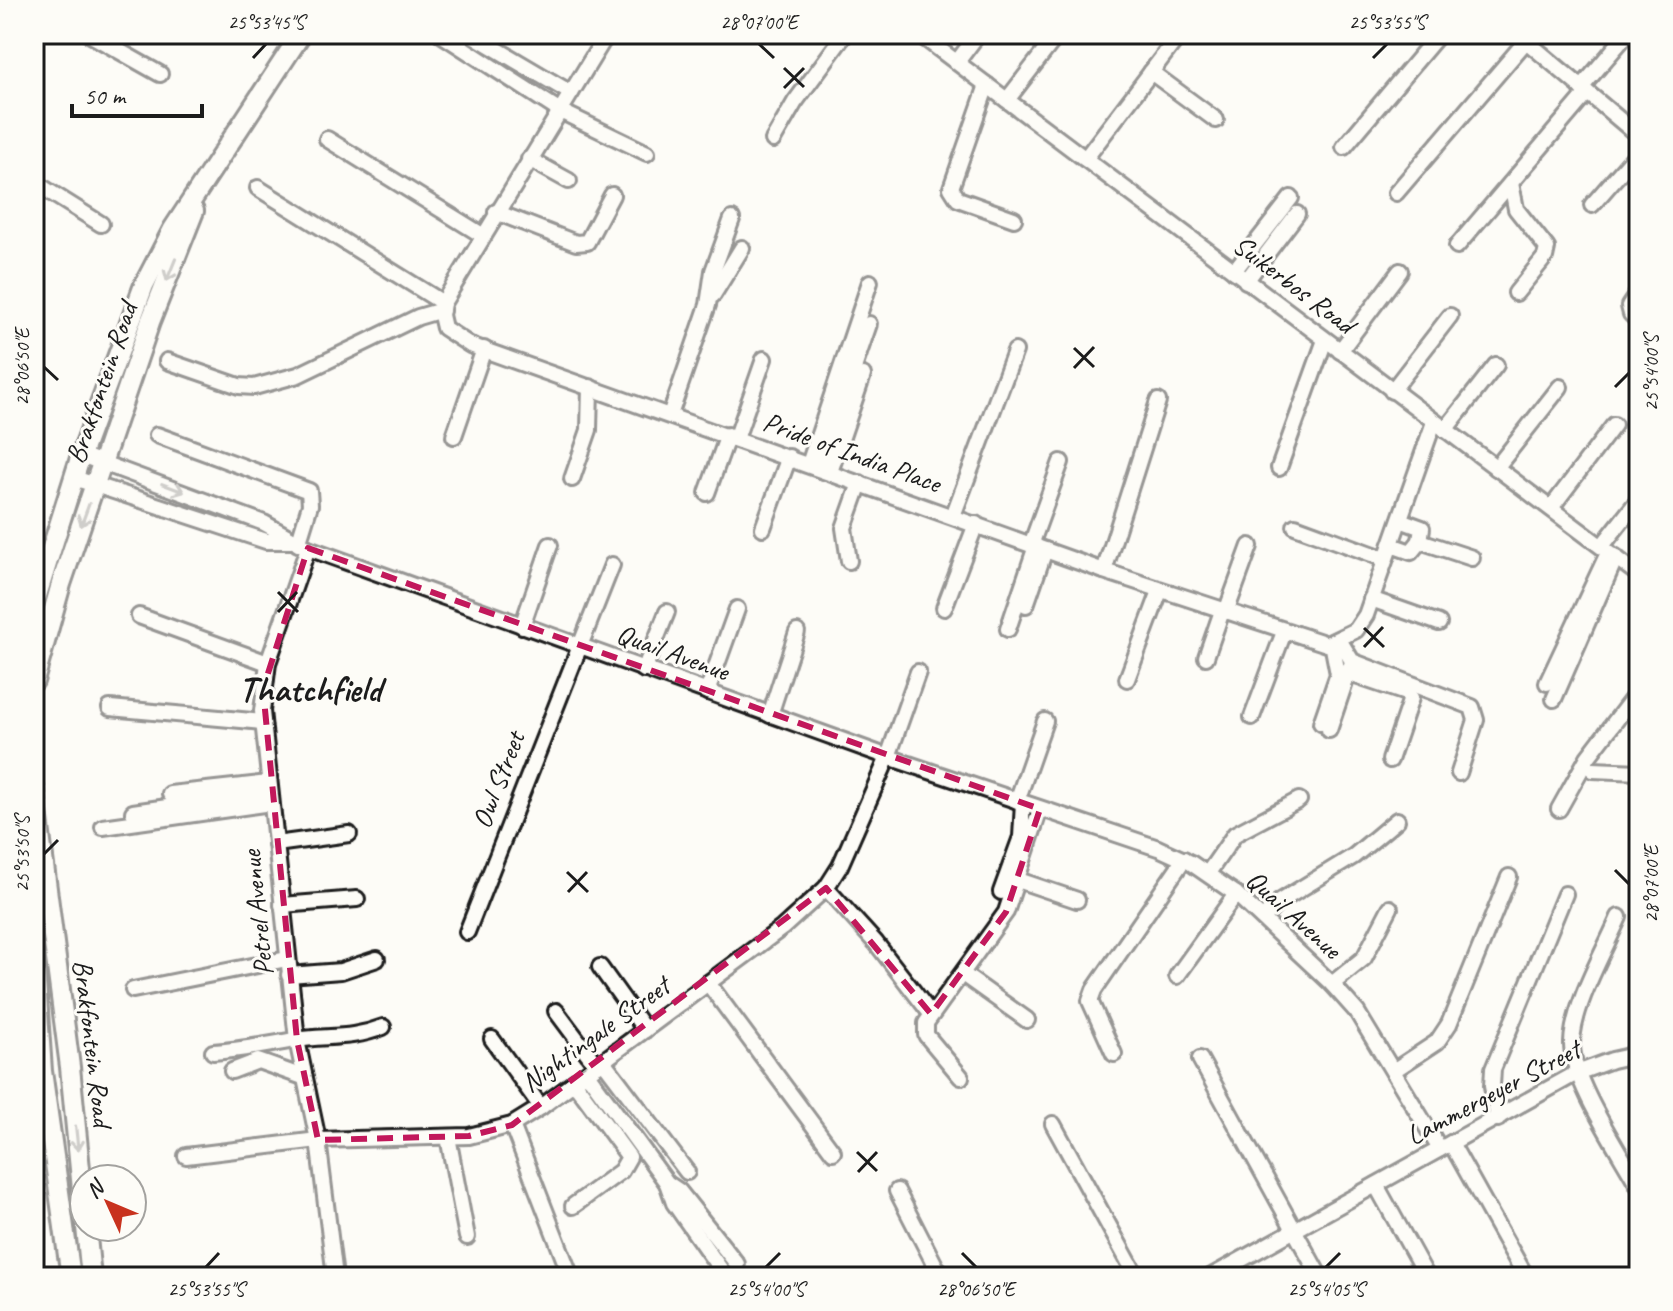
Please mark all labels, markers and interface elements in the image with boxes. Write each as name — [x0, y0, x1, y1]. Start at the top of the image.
text: 25°53'45"S — [228, 10, 309, 35]
text: 28°07'00"E — [720, 10, 800, 35]
text: 25°53'55"S — [1349, 10, 1430, 35]
scale bar — [72, 68, 202, 118]
text: 50 m — [84, 81, 127, 111]
street label: Suikerbos Road — [1226, 227, 1365, 344]
one-way arrow — [162, 257, 177, 282]
street label: Brakfontein Road — [57, 294, 146, 468]
text: 28°06'50"E — [10, 326, 35, 406]
text: 25°54'00"S — [1639, 330, 1664, 411]
street label: Pride of India Place — [759, 404, 947, 501]
one-way arrow — [160, 482, 185, 496]
one-way arrow — [77, 503, 92, 528]
street label: Quail Avenue — [612, 616, 736, 689]
district label: Thatchfield — [239, 666, 387, 712]
street label: Owl Street — [464, 724, 533, 833]
text: 25°53'50"S — [10, 811, 35, 892]
text: 28°07'00"E — [1639, 843, 1664, 923]
street label: Petrel Avenue — [233, 847, 281, 977]
street label: Quail Avenue — [1239, 862, 1351, 967]
street label: Brakfontein Road — [65, 958, 121, 1132]
street label: Nightingale Street — [514, 966, 679, 1100]
street label: Lammergeyer Street — [1400, 1030, 1589, 1152]
one-way arrow — [70, 1125, 85, 1152]
north arrow — [68, 1163, 148, 1243]
text: N — [80, 1173, 111, 1204]
text: 25°53'55"S — [168, 1277, 249, 1302]
text: 25°54'00"S — [728, 1277, 809, 1302]
text: 28°06'50"E — [937, 1277, 1017, 1302]
text: 25°54'05"S — [1288, 1277, 1369, 1302]

